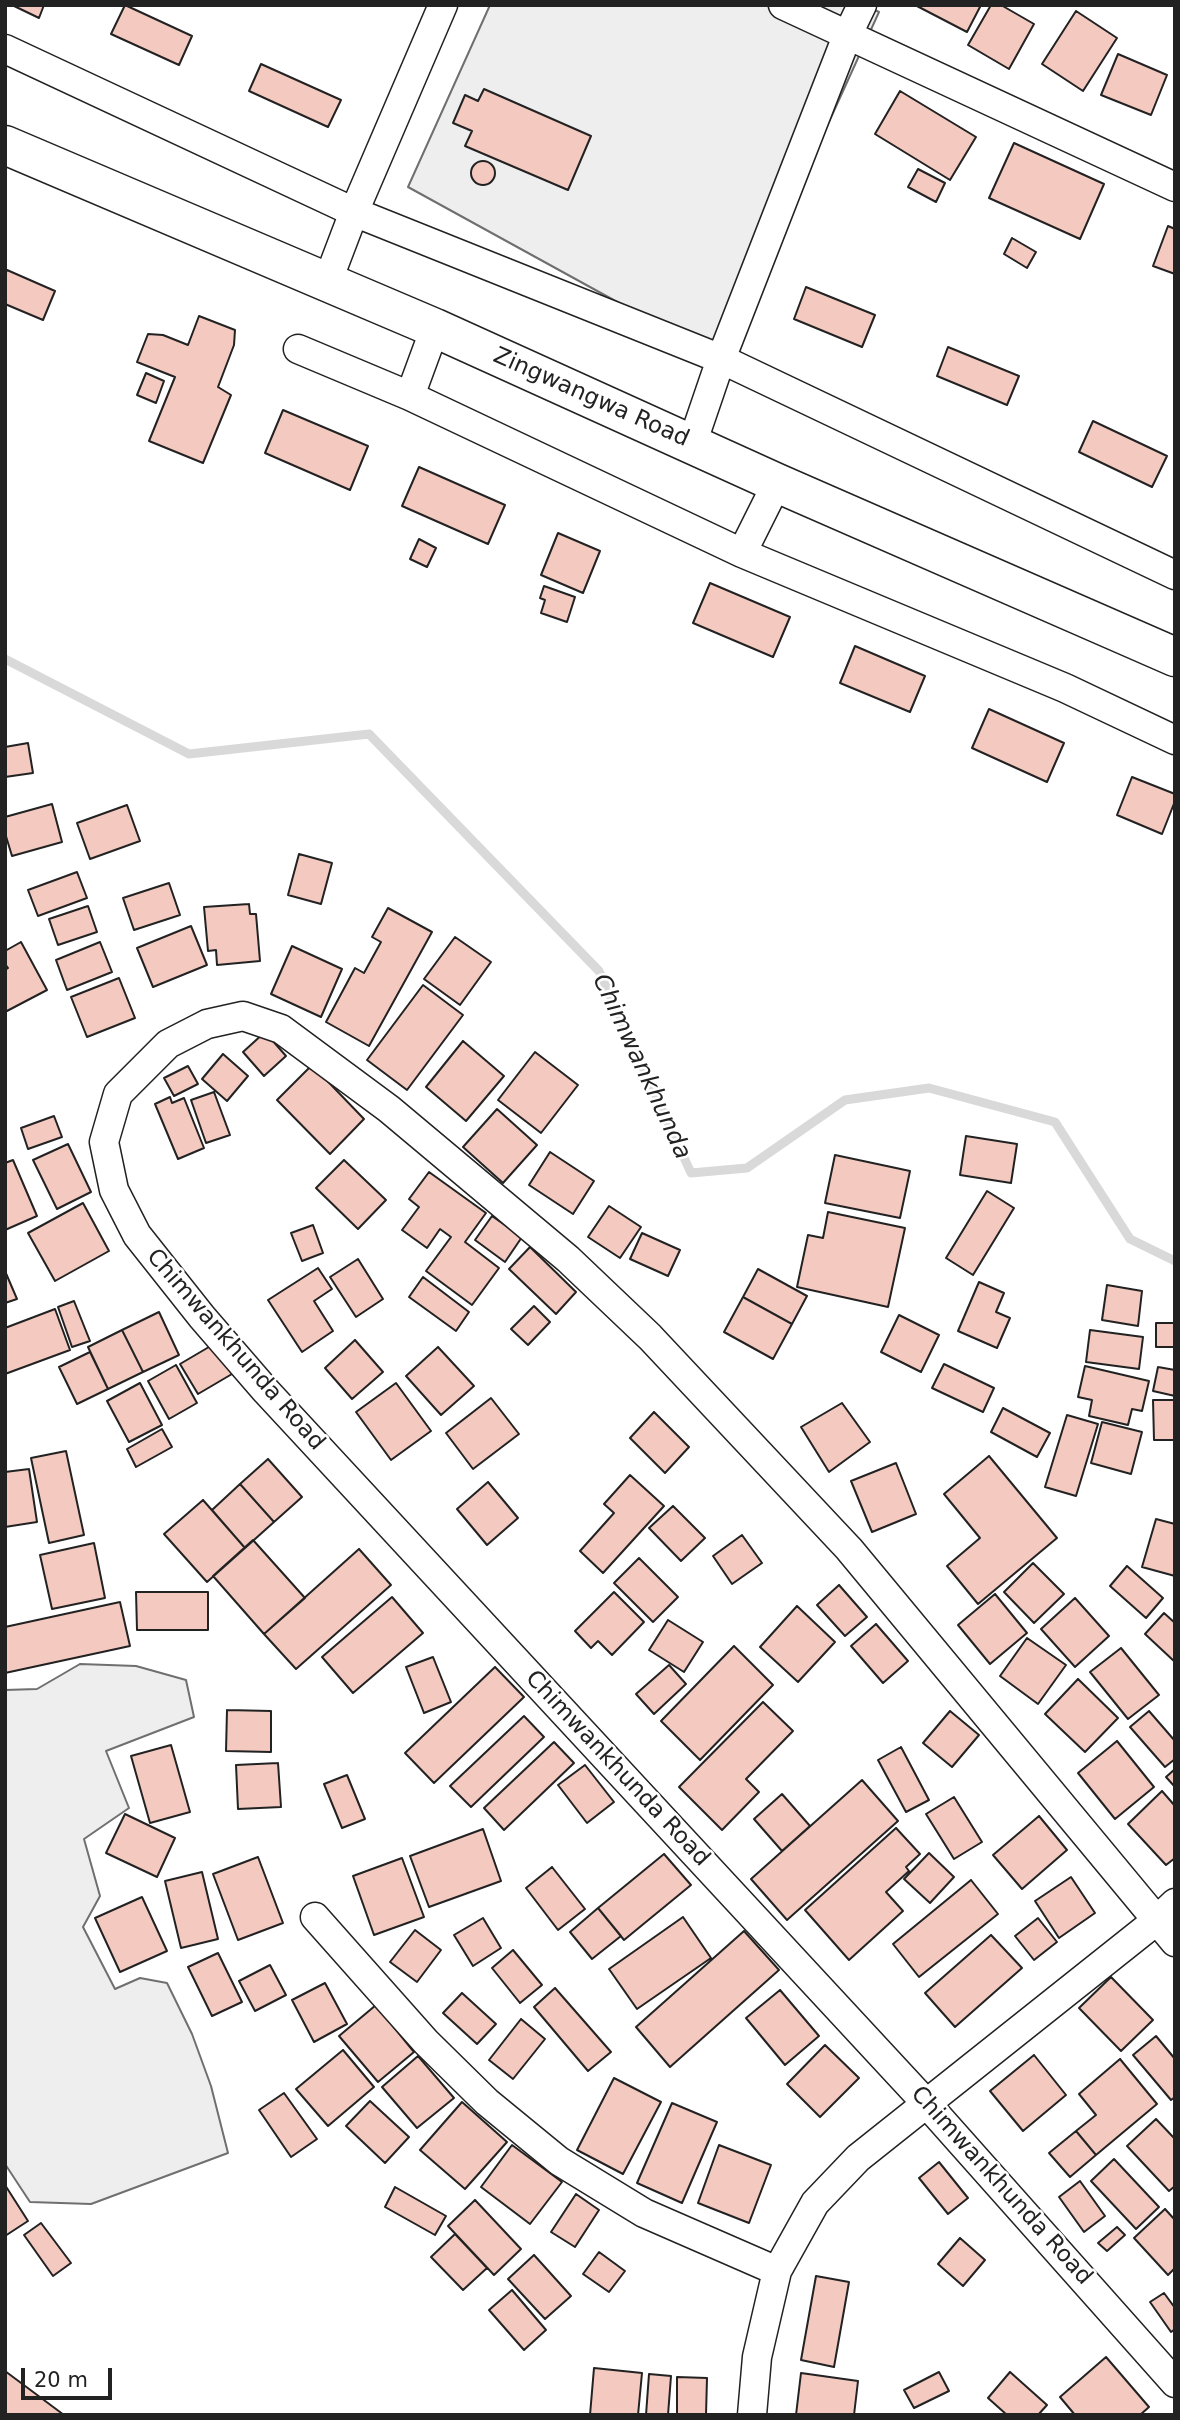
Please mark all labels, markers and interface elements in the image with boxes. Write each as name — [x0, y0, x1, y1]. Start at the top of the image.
street label: Zingwangwa Road — [489, 342, 693, 454]
water label: Chimwankhunda — [585, 970, 697, 1164]
street label: Chimwankhunda Road — [140, 1244, 330, 1456]
street label: Chimwankhunda Road — [519, 1665, 715, 1873]
street label: Chimwankhunda Road — [905, 2081, 1097, 2291]
scale bar — [24, 2354, 116, 2398]
text: 20 m — [34, 2368, 88, 2392]

